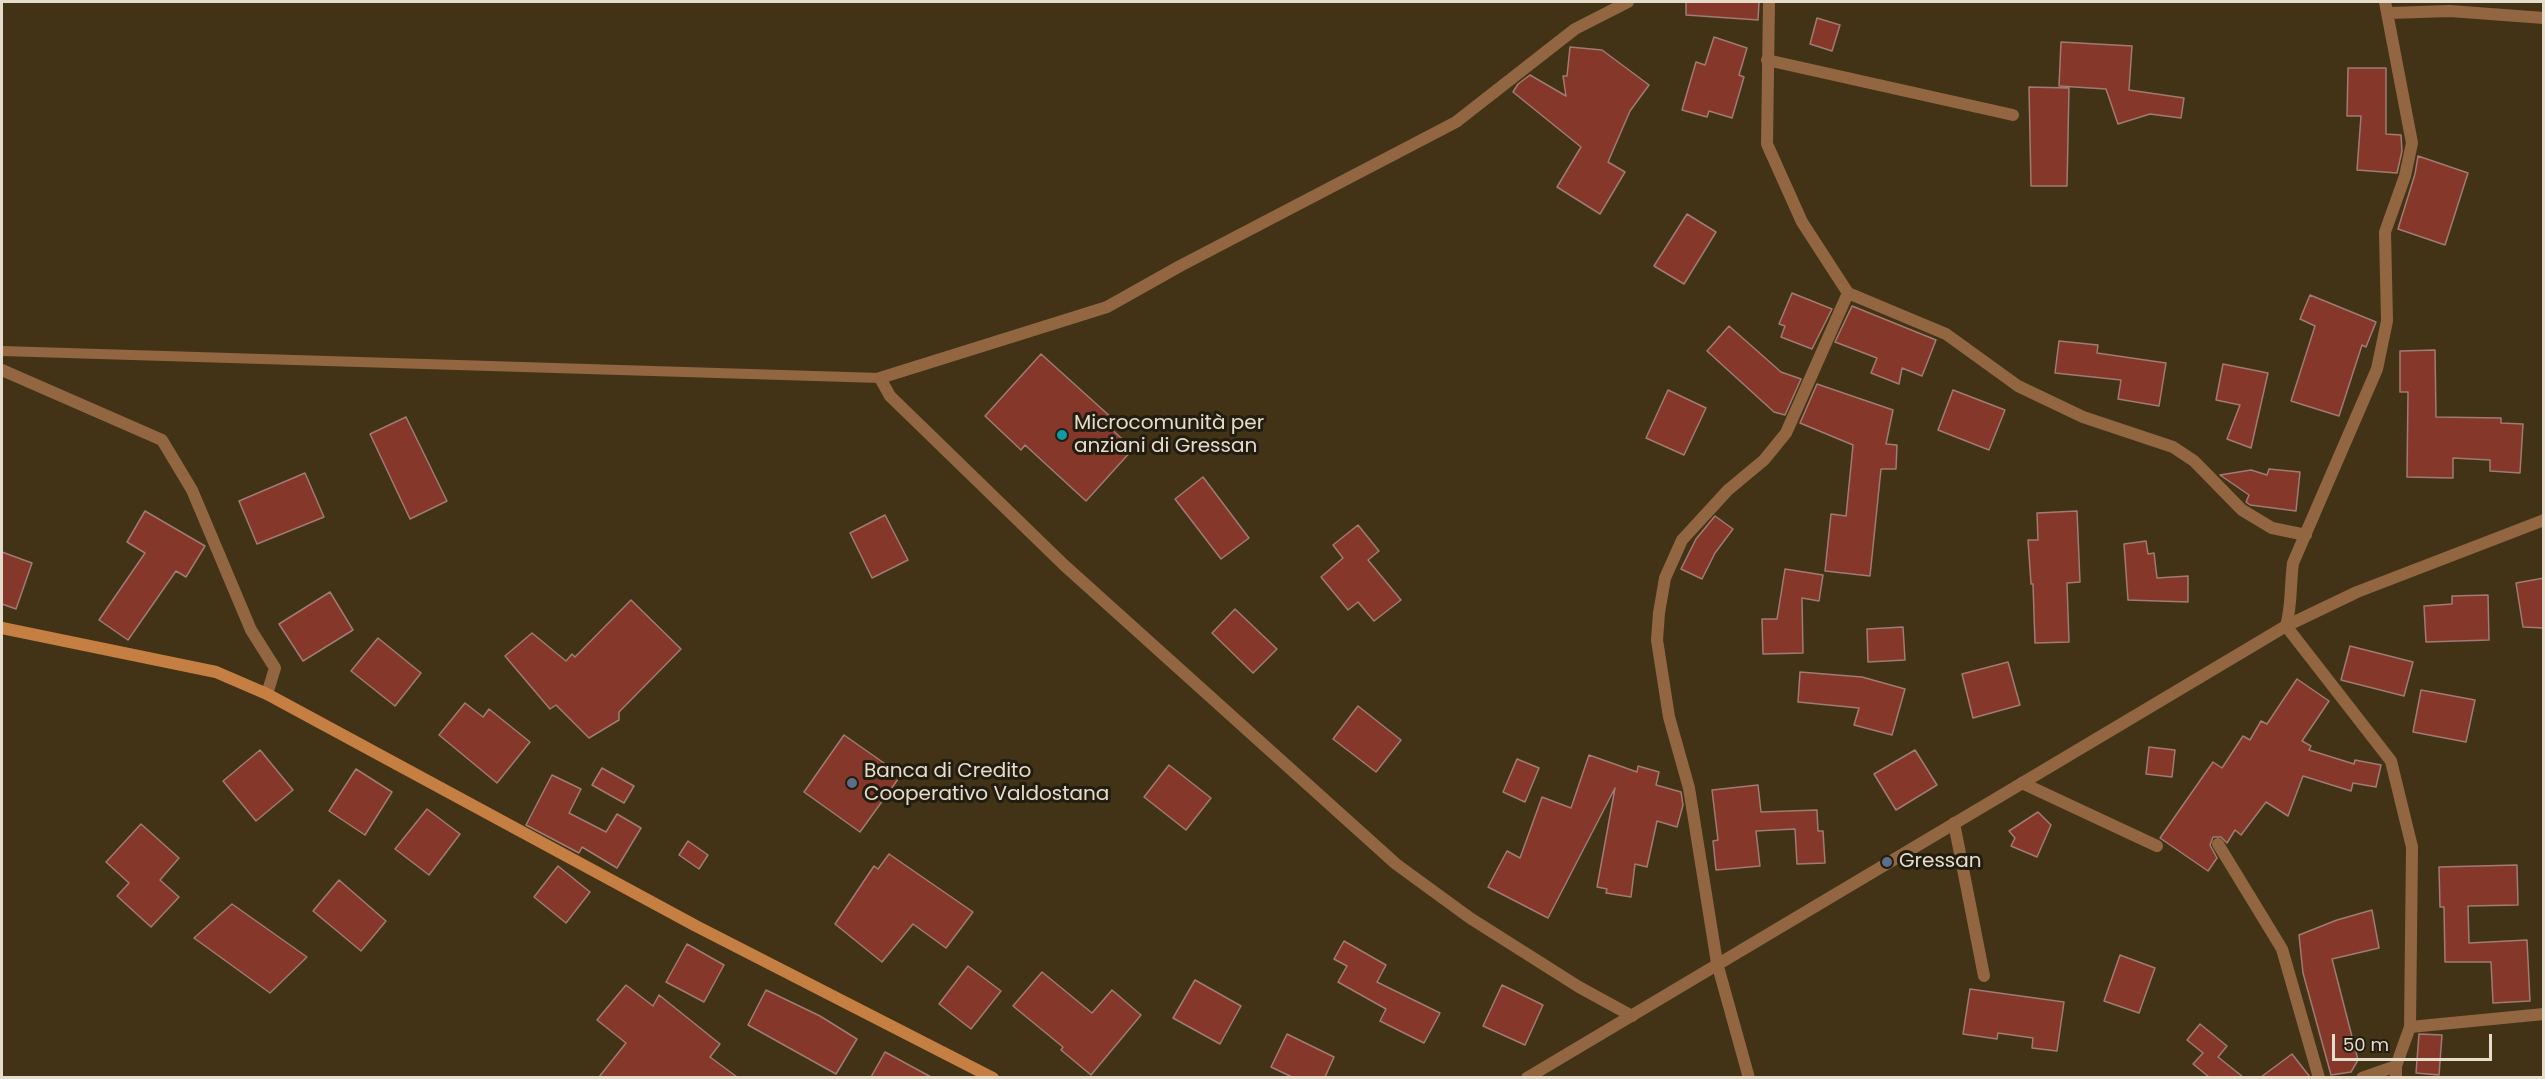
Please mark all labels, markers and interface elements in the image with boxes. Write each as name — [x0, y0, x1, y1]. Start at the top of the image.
place label: Microcomunità per anziani di Gressan — [1074, 412, 1264, 459]
marker: Microcomunità per anziani di Gressan — [1055, 428, 1069, 442]
place label: Banca di Credito Cooperativo Valdostana — [864, 760, 1109, 807]
marker: Banca di Credito Cooperativo Valdostana — [845, 776, 859, 790]
place label: Gressan — [1899, 850, 1982, 874]
marker: Gressan — [1880, 855, 1894, 869]
scale bar — [2335, 1022, 2496, 1060]
text: 50 m — [2343, 1032, 2389, 1057]

